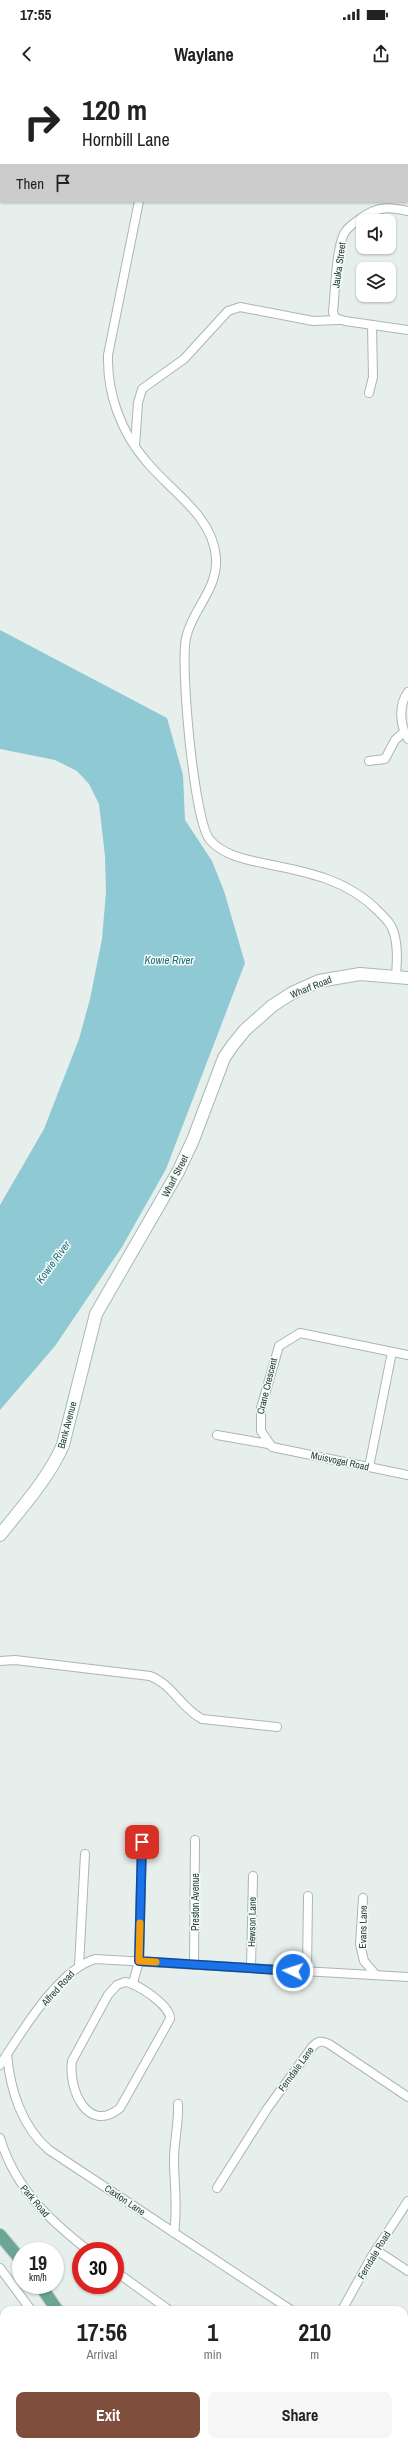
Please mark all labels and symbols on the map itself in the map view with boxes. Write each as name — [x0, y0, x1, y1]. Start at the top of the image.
street label: Jauka Street — [329, 241, 349, 289]
water label: Kowie River — [144, 953, 195, 967]
street label: Wharf Road — [288, 973, 334, 1001]
street label: Wharf Street — [159, 1152, 192, 1199]
water label: Kowie River — [33, 1237, 74, 1286]
street label: Crane Crescent — [254, 1356, 280, 1415]
street label: Bank Avenue — [54, 1400, 80, 1450]
street label: Muisvogel Road — [310, 1448, 370, 1474]
pin — [125, 1825, 159, 1859]
street label: Preston Avenue — [189, 1873, 202, 1931]
street label: Hewson Lane — [245, 1896, 259, 1947]
street label: Evans Lane — [356, 1905, 370, 1949]
position arrow — [272, 1950, 314, 1992]
street label: Alfred Road — [38, 1968, 77, 2009]
street label: Ferndale Lane — [275, 2044, 317, 2094]
street label: Park Road — [18, 2182, 52, 2220]
street label: Caxton Lane — [102, 2182, 148, 2219]
street label: Ferndale Road — [355, 2229, 393, 2281]
speed limit sign: 30 — [72, 2242, 124, 2294]

